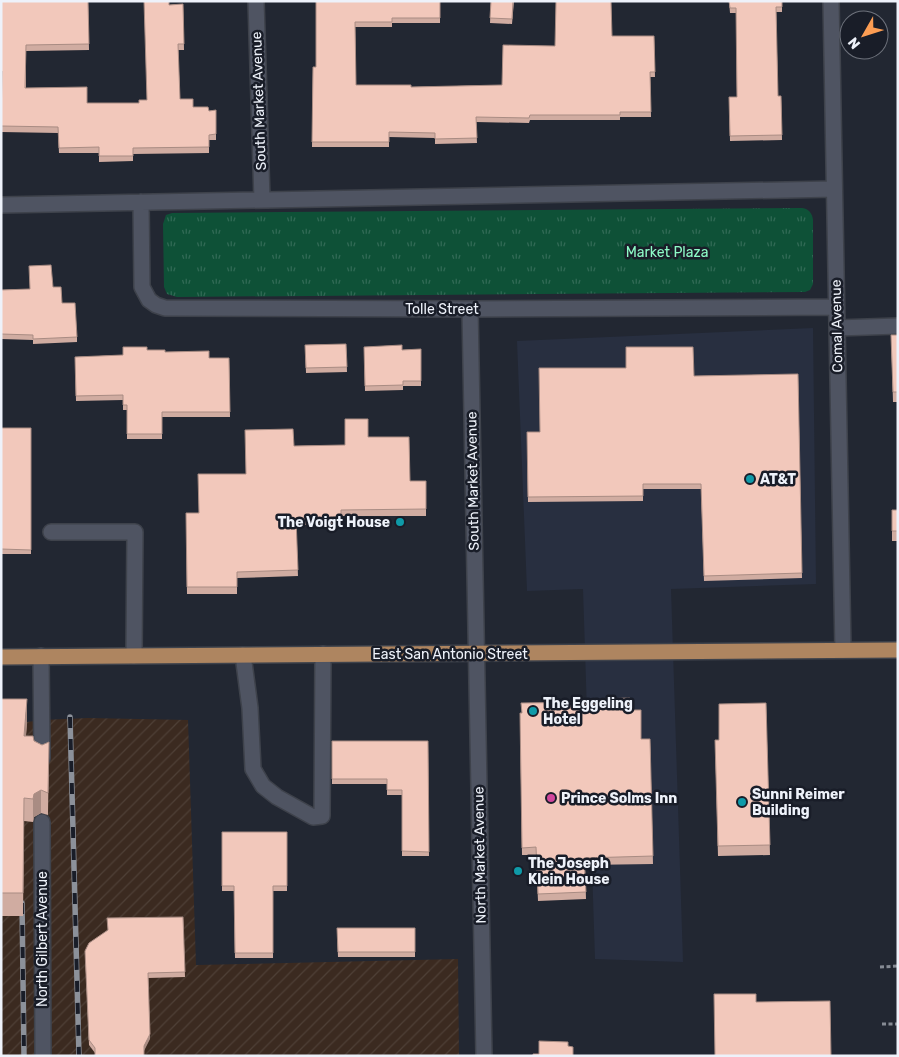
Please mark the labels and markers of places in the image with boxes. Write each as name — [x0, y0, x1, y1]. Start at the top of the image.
place label: AT&T — [760, 471, 796, 488]
marker: AT&T — [744, 473, 756, 485]
place label: The Voigt House — [277, 514, 390, 531]
marker: The Voigt House — [394, 516, 406, 528]
place label: The Eggeling Hotel — [543, 695, 633, 728]
marker: The Eggeling Hotel — [527, 705, 539, 717]
place label: Sunni Reimer Building — [752, 786, 845, 819]
place label: Prince Solms Inn — [561, 790, 677, 807]
marker: Prince Solms Inn — [545, 792, 557, 804]
marker: Sunni Reimer Building — [736, 796, 748, 808]
place label: The Joseph Klein House — [528, 855, 610, 888]
marker: The Joseph Klein House — [512, 865, 524, 877]

